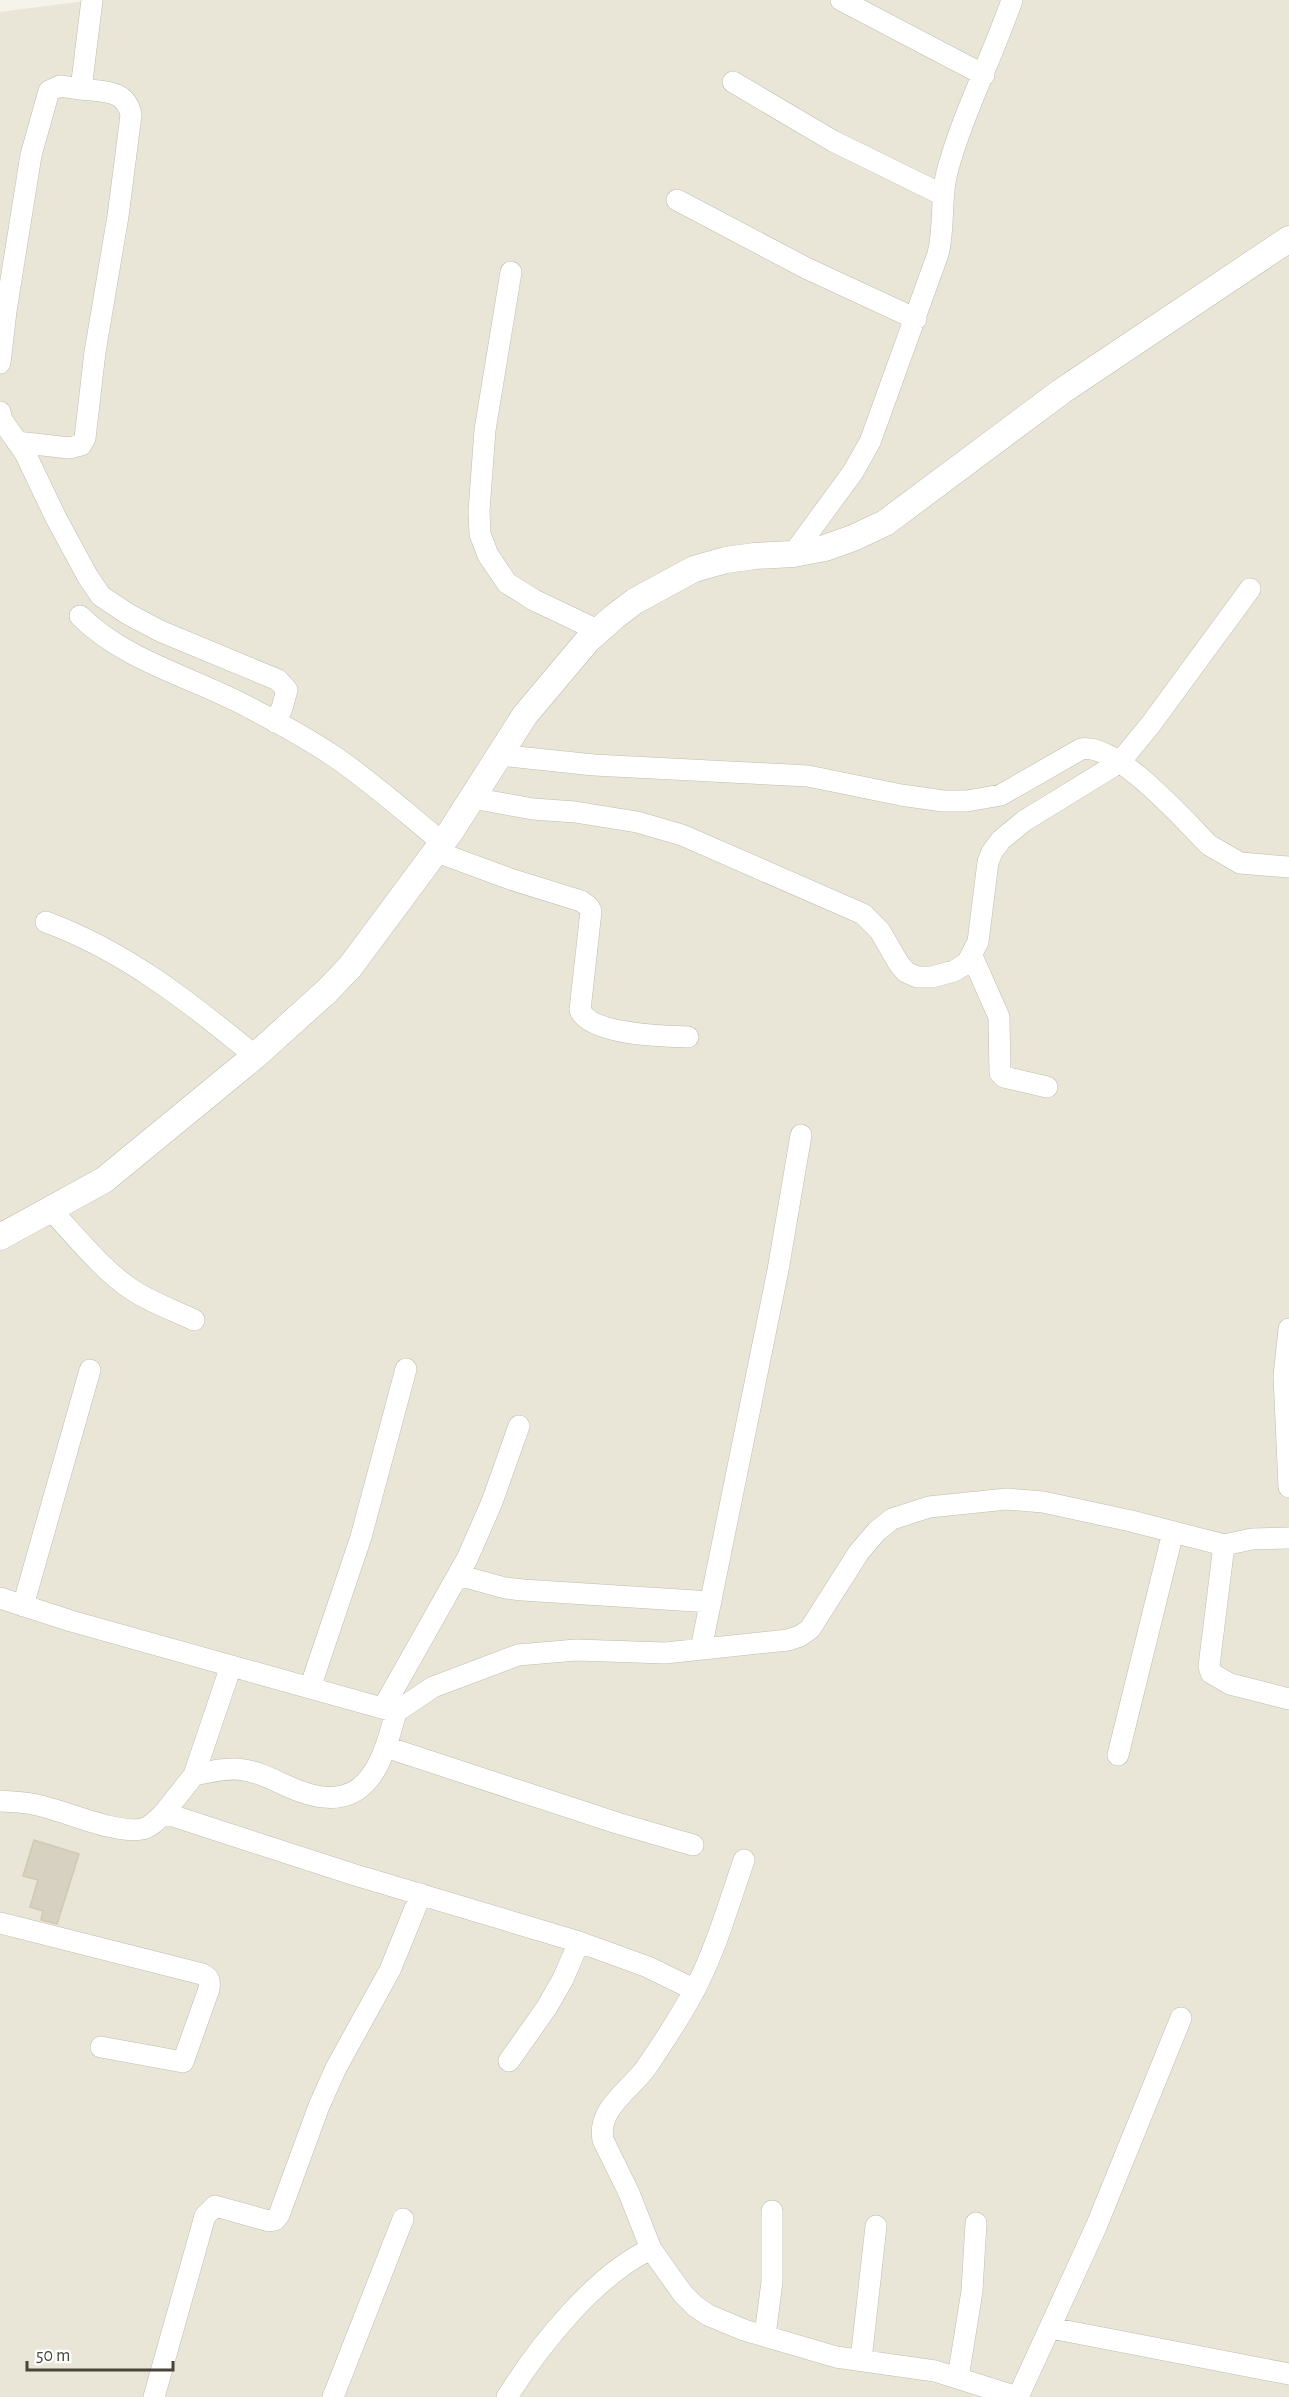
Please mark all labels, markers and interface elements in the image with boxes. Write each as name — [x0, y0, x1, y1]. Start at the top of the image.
scale bar — [27, 2334, 172, 2372]
text: 50 m — [36, 2347, 70, 2365]

